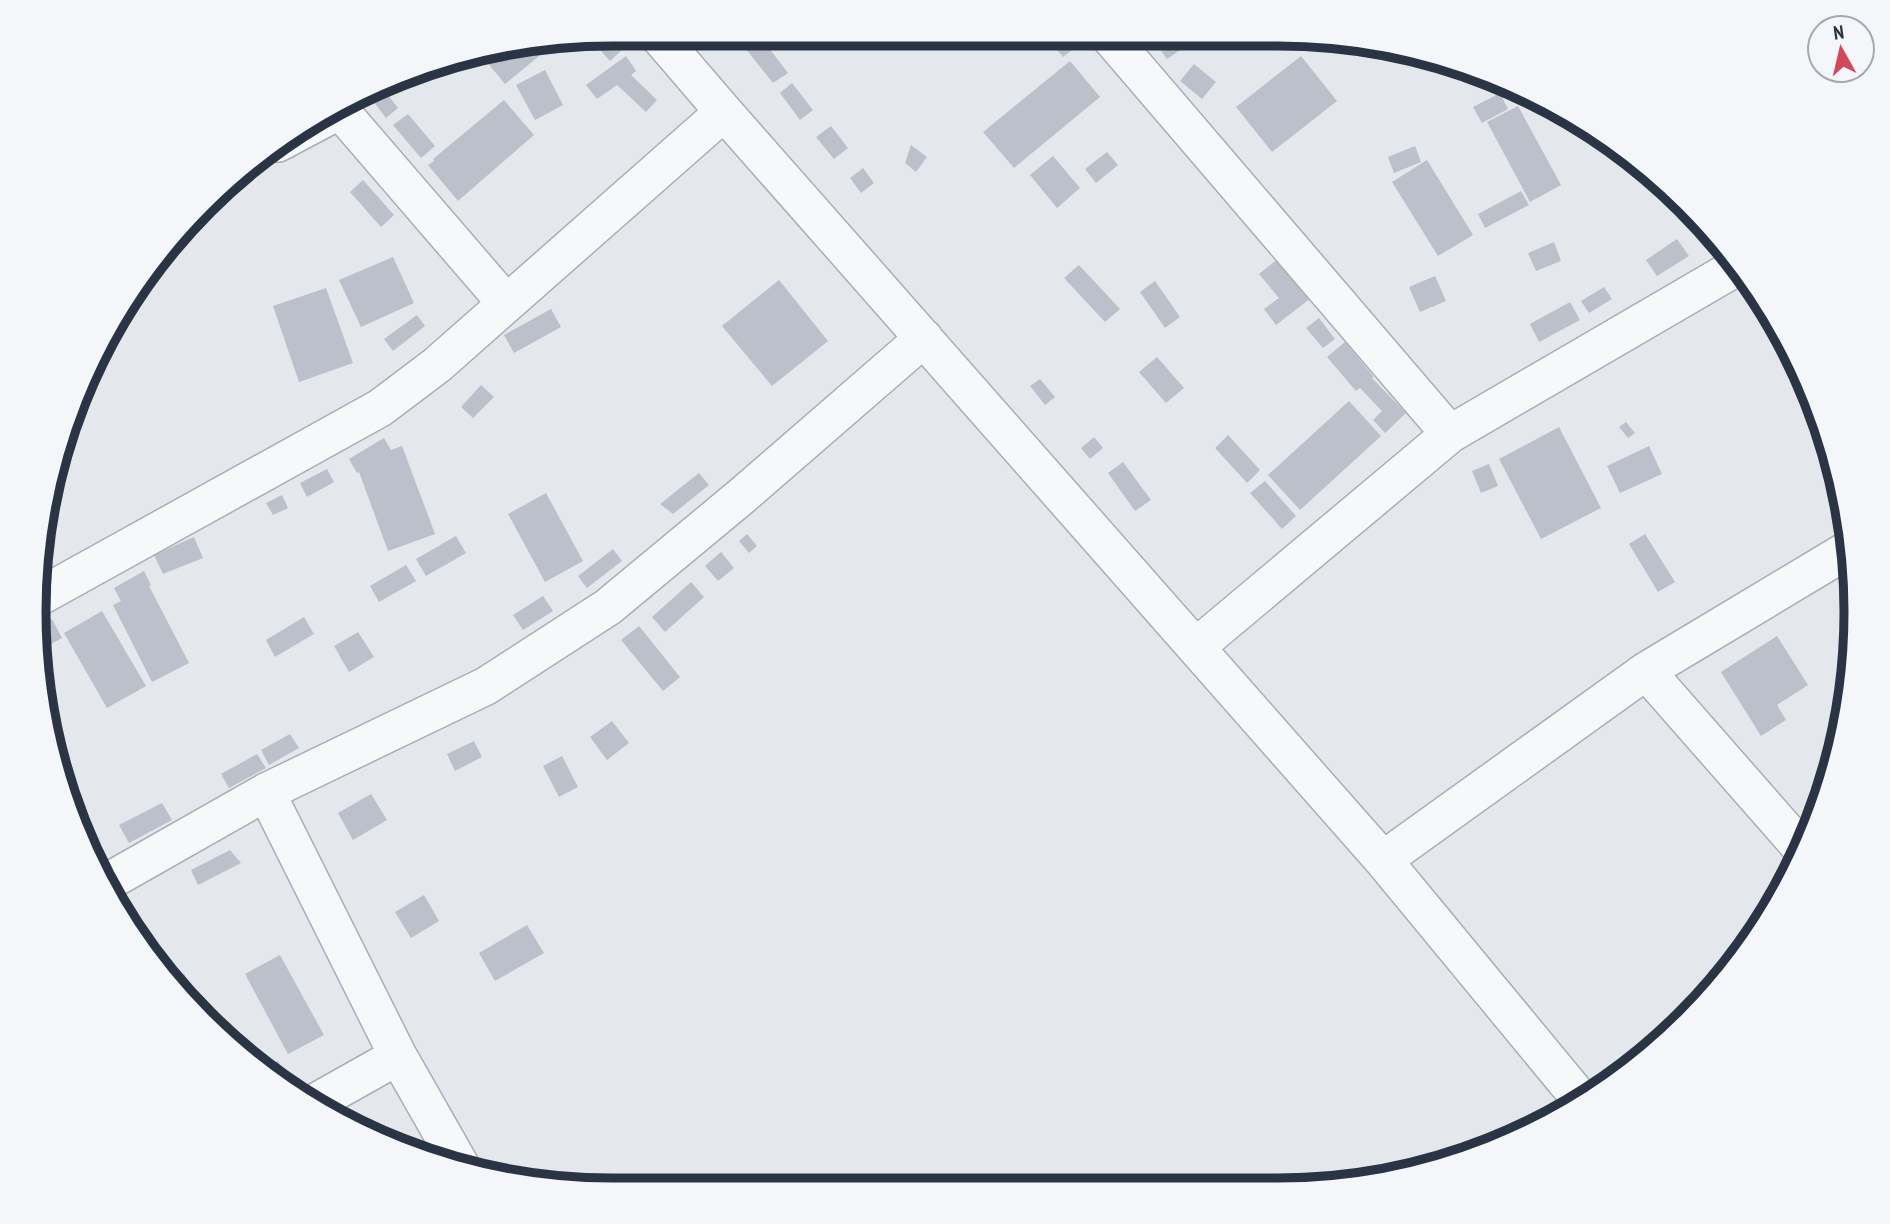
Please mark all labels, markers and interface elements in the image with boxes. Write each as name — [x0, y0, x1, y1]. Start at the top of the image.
north arrow — [1806, 14, 1876, 84]
text: N — [1832, 20, 1845, 45]

